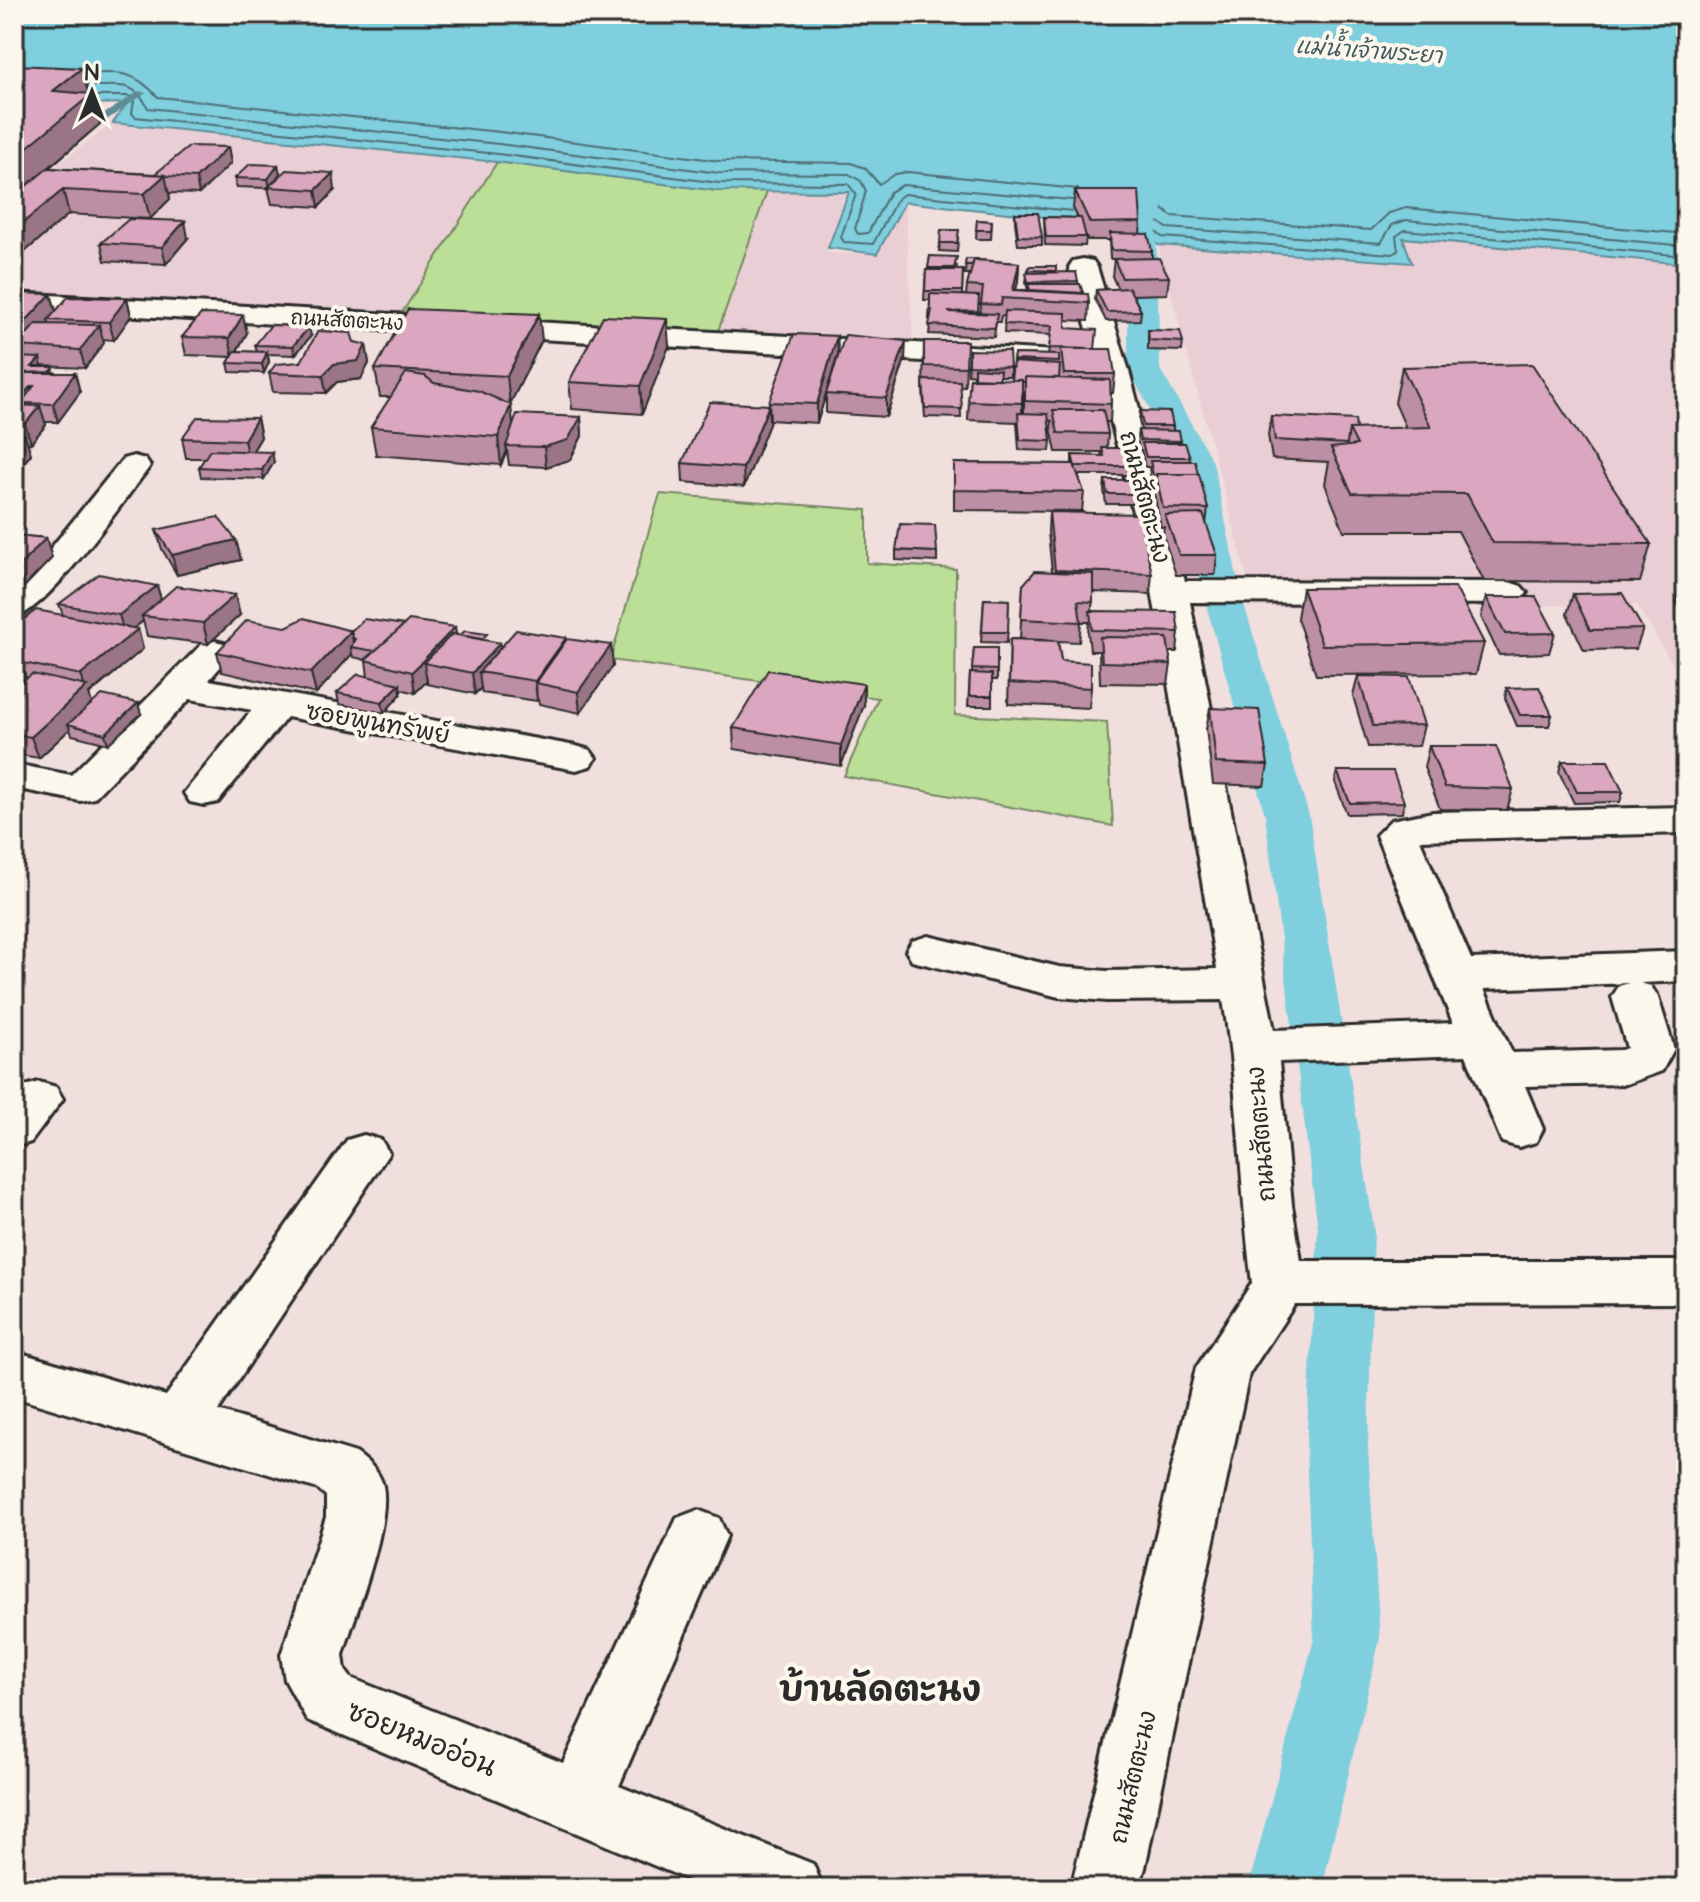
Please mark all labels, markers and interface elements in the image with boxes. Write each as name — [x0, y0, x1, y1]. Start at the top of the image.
water label: แม่น้ำเจ้าพระยา — [1295, 25, 1445, 72]
north arrow — [52, 52, 132, 132]
text: N — [85, 58, 99, 89]
street label: ถนนสัตตะนง — [290, 304, 404, 338]
street label: ถนนสัตตะนง — [1110, 427, 1178, 567]
street label: ซอยพูนทรัพย์ — [303, 695, 453, 753]
street label: ถนนสัตตะนง — [1239, 1065, 1285, 1203]
district label: บ้านลัดตะนง — [779, 1666, 981, 1715]
street label: ซอยหมออ่อน — [341, 1692, 502, 1787]
street label: ถนนสัตตะนง — [1102, 1707, 1166, 1847]

